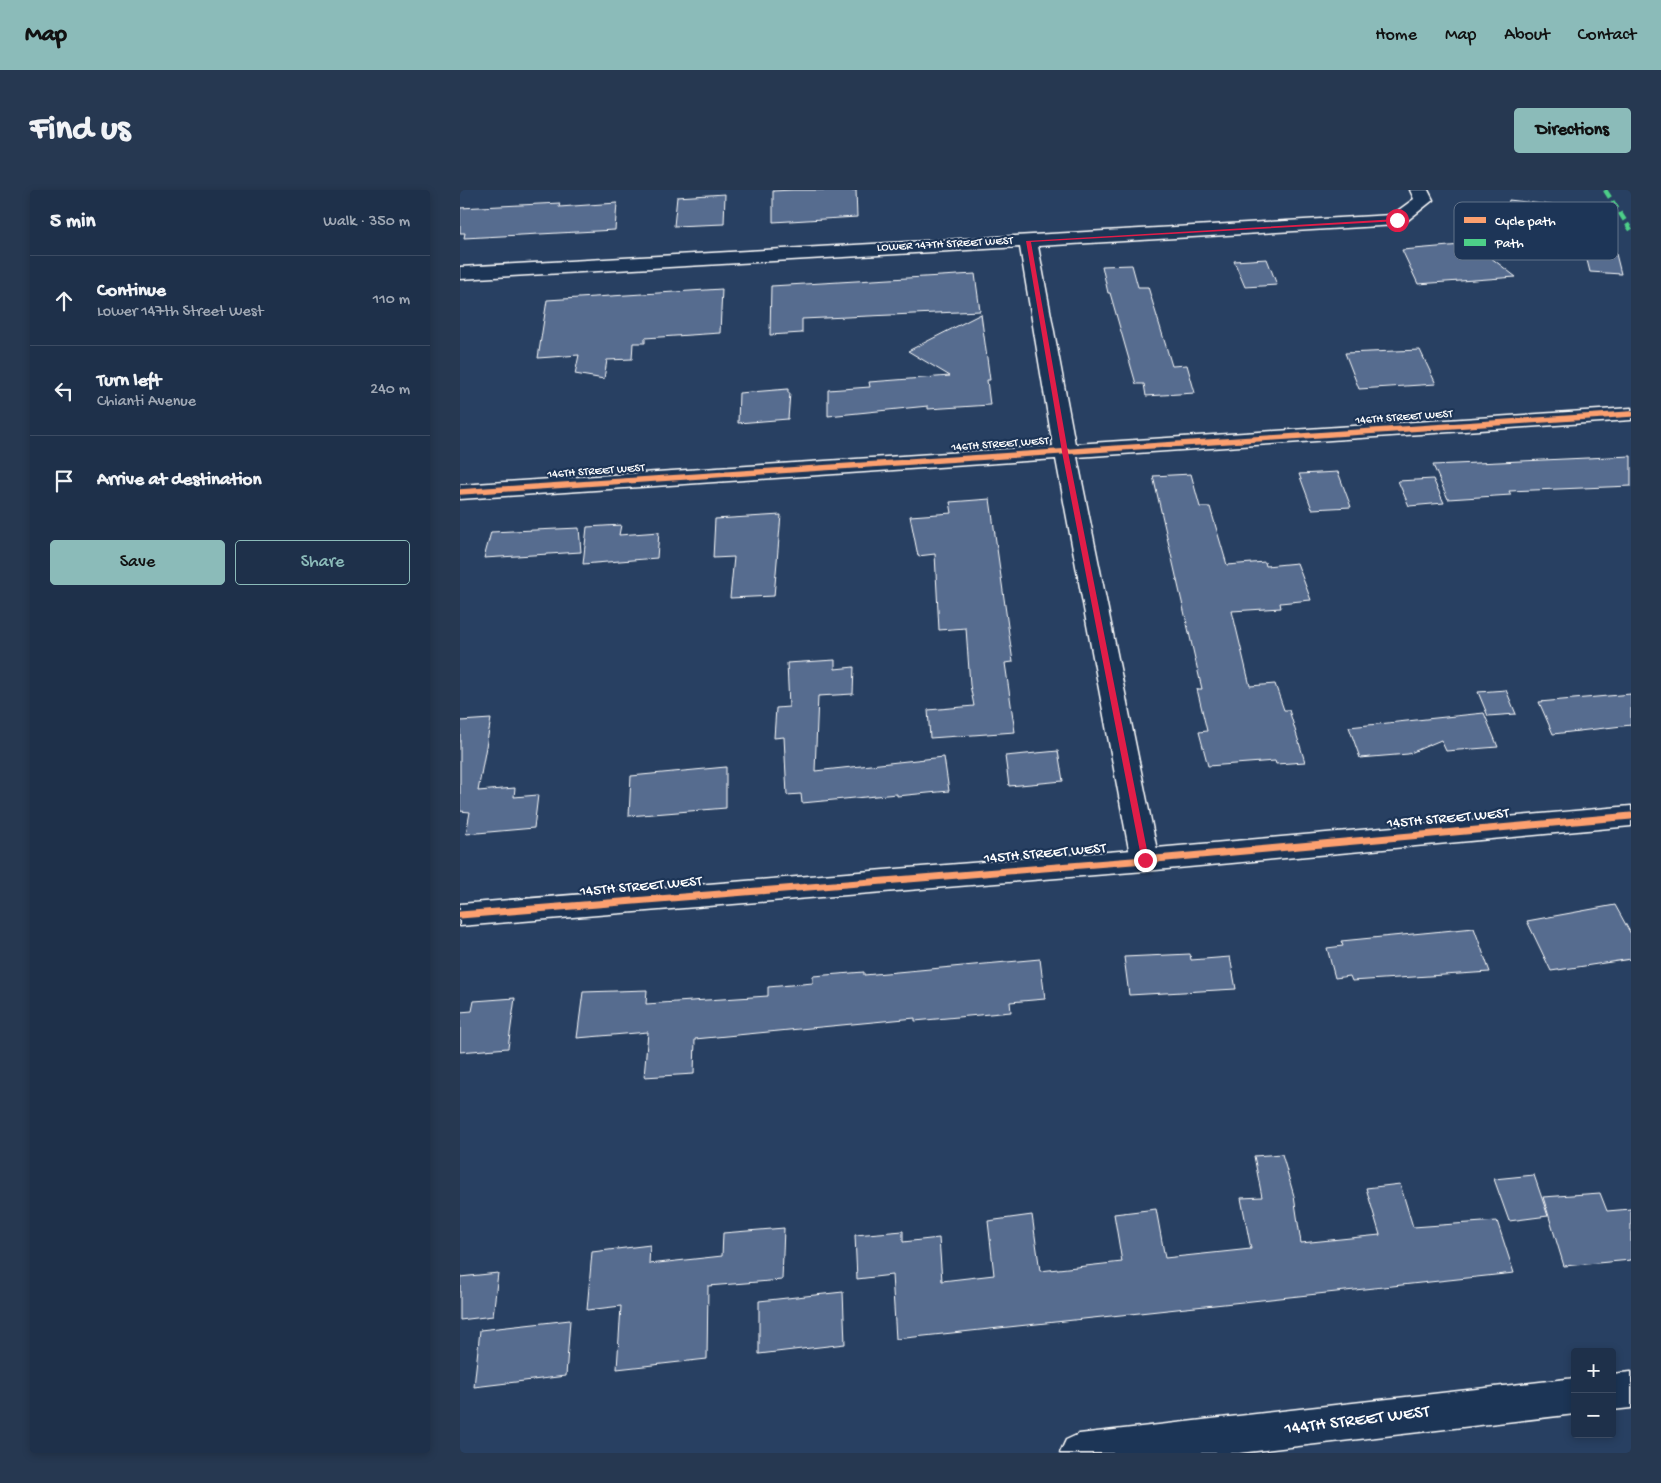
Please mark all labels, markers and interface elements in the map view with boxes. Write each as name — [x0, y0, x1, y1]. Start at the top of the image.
text: Map — [25, 21, 67, 50]
text: Home — [1375, 25, 1417, 46]
text: Map — [1445, 25, 1476, 46]
text: About — [1504, 25, 1550, 46]
text: Contact — [1578, 25, 1636, 46]
button: Directions — [1514, 108, 1631, 153]
text: Find us — [30, 110, 130, 151]
legend — [1454, 202, 1618, 260]
route start — [1386, 209, 1409, 232]
text: 5 min — [50, 210, 95, 235]
text: Walk · 350 m — [323, 213, 410, 232]
text: Cycle path — [1495, 214, 1556, 231]
street label: LOWER 147TH STREET WEST — [877, 234, 1015, 256]
text: Path — [1494, 236, 1524, 253]
text: Continue — [97, 280, 166, 303]
icon: ahead — [50, 287, 78, 315]
text: 110 m — [373, 291, 410, 310]
text: Lower 147th Street West — [97, 303, 263, 322]
text: Turn left — [97, 370, 161, 393]
icon: left — [50, 377, 78, 405]
text: 240 m — [370, 381, 410, 400]
text: Chianti Avenue — [97, 393, 196, 412]
street label: 146TH STREET WEST — [1354, 408, 1455, 428]
street label: 146TH STREET WEST — [950, 435, 1051, 455]
street label: 146TH STREET WEST — [546, 462, 647, 482]
icon: arrive — [50, 467, 78, 495]
text: Arrive at destination — [97, 469, 261, 492]
button: Save — [50, 540, 225, 585]
button: Share — [235, 540, 410, 585]
street label: 145TH STREET WEST — [1385, 805, 1511, 833]
street label: 145TH STREET WEST — [982, 840, 1108, 868]
route end — [1134, 849, 1157, 872]
street label: 145TH STREET WEST — [578, 873, 704, 901]
map controls — [1571, 1348, 1616, 1438]
button: + — [1571, 1348, 1616, 1393]
button: − — [1571, 1393, 1616, 1438]
street label: 144TH STREET WEST — [1282, 1402, 1432, 1440]

